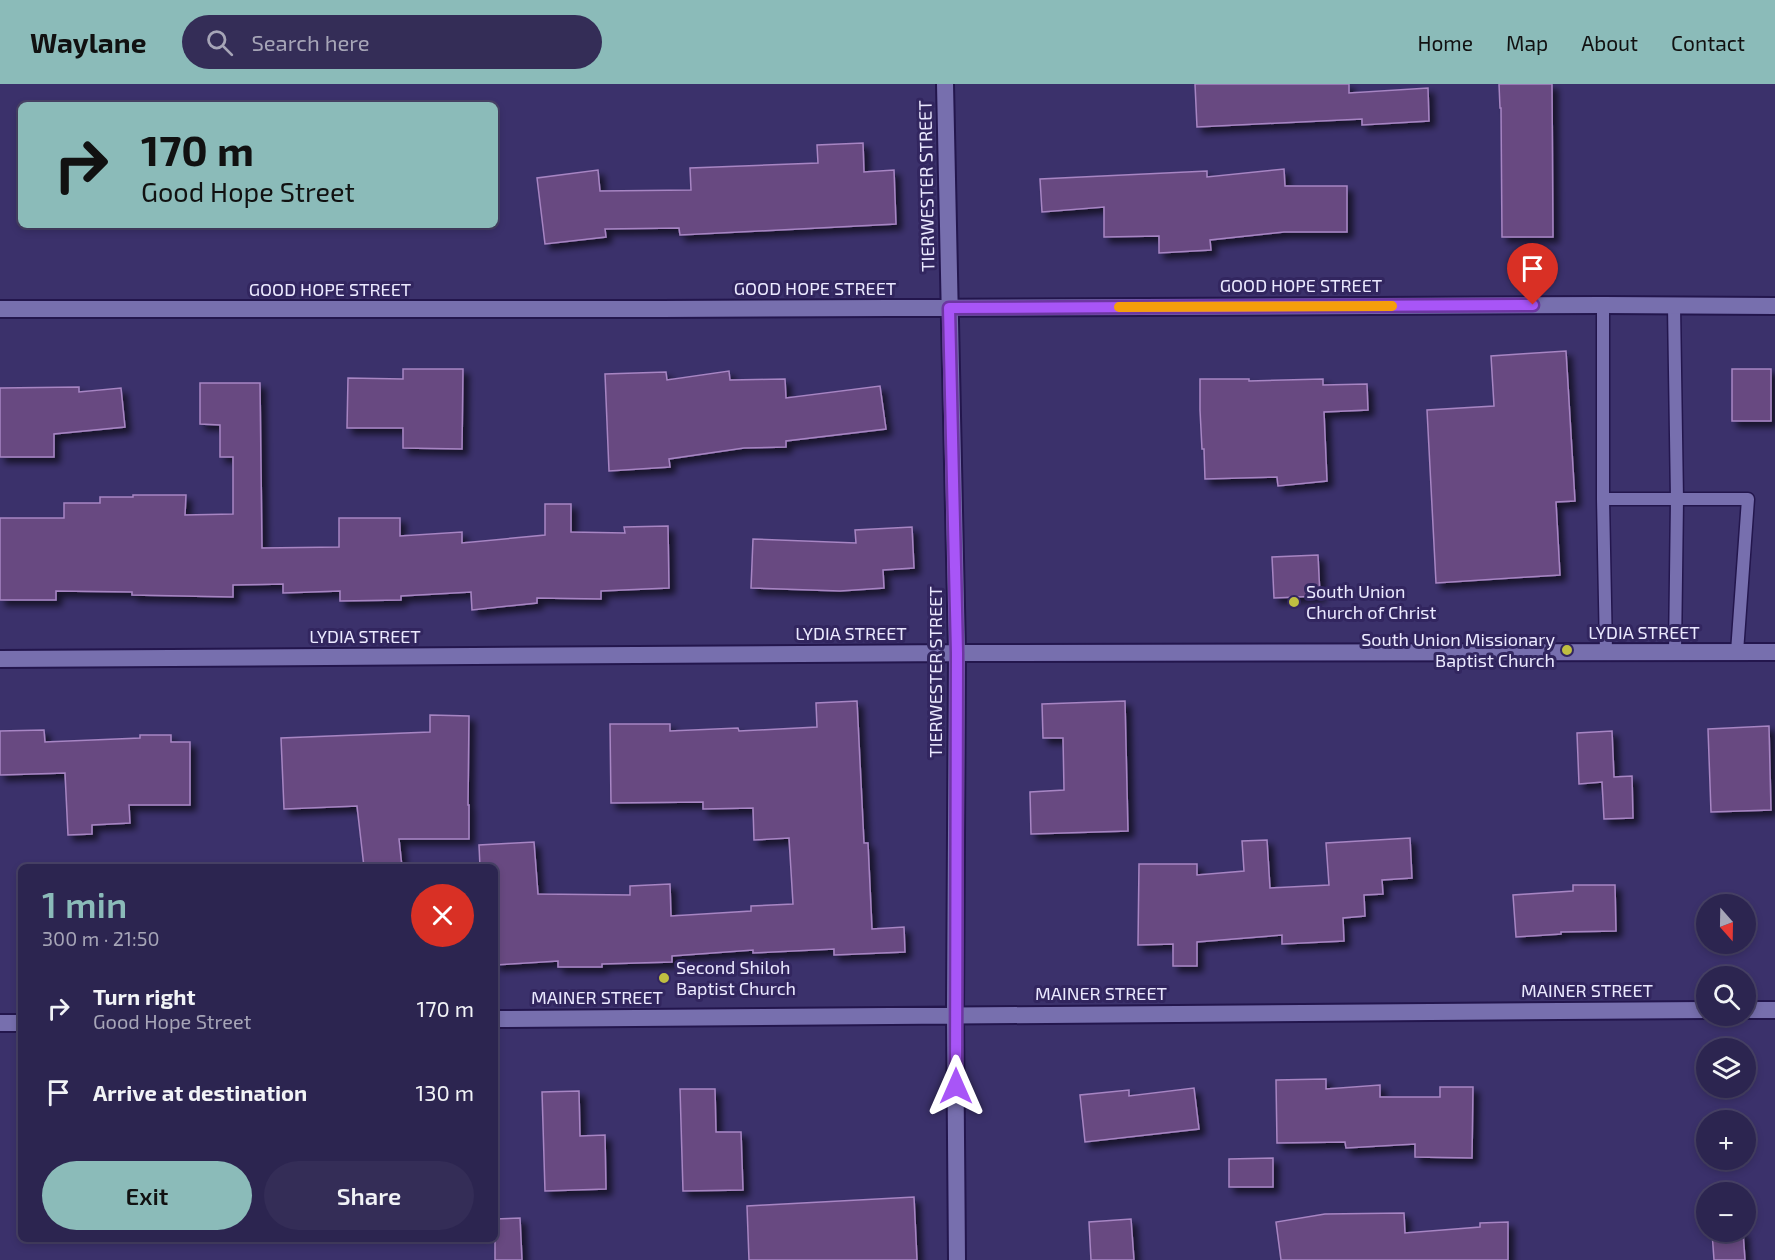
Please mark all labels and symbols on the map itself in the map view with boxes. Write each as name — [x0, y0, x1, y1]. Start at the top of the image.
street label: TIERWESTER STREET — [913, 100, 938, 272]
pin — [1507, 243, 1558, 305]
street label: GOOD HOPE STREET — [1220, 274, 1383, 296]
street label: GOOD HOPE STREET — [734, 277, 897, 299]
street label: GOOD HOPE STREET — [249, 278, 412, 300]
place label: South Union Church of Christ — [1306, 580, 1436, 623]
street label: TIERWESTER STREET — [924, 586, 946, 758]
marker: South Union Church of Christ — [1287, 595, 1301, 609]
street label: LYDIA STREET — [1588, 621, 1700, 643]
street label: LYDIA STREET — [795, 622, 907, 644]
street label: LYDIA STREET — [309, 625, 421, 647]
place label: South Union Missionary Baptist Church — [1361, 628, 1555, 671]
marker: South Union Missionary Baptist Church — [1560, 643, 1574, 657]
north arrow — [1696, 894, 1756, 954]
place label: Second Shiloh Baptist Church — [676, 956, 796, 999]
marker: Second Shiloh Baptist Church — [657, 971, 671, 985]
street label: MAINER STREET — [1521, 979, 1653, 1001]
street label: MAINER STREET — [1035, 982, 1167, 1004]
street label: MAINER STREET — [531, 986, 663, 1008]
position arrow — [924, 1054, 988, 1118]

